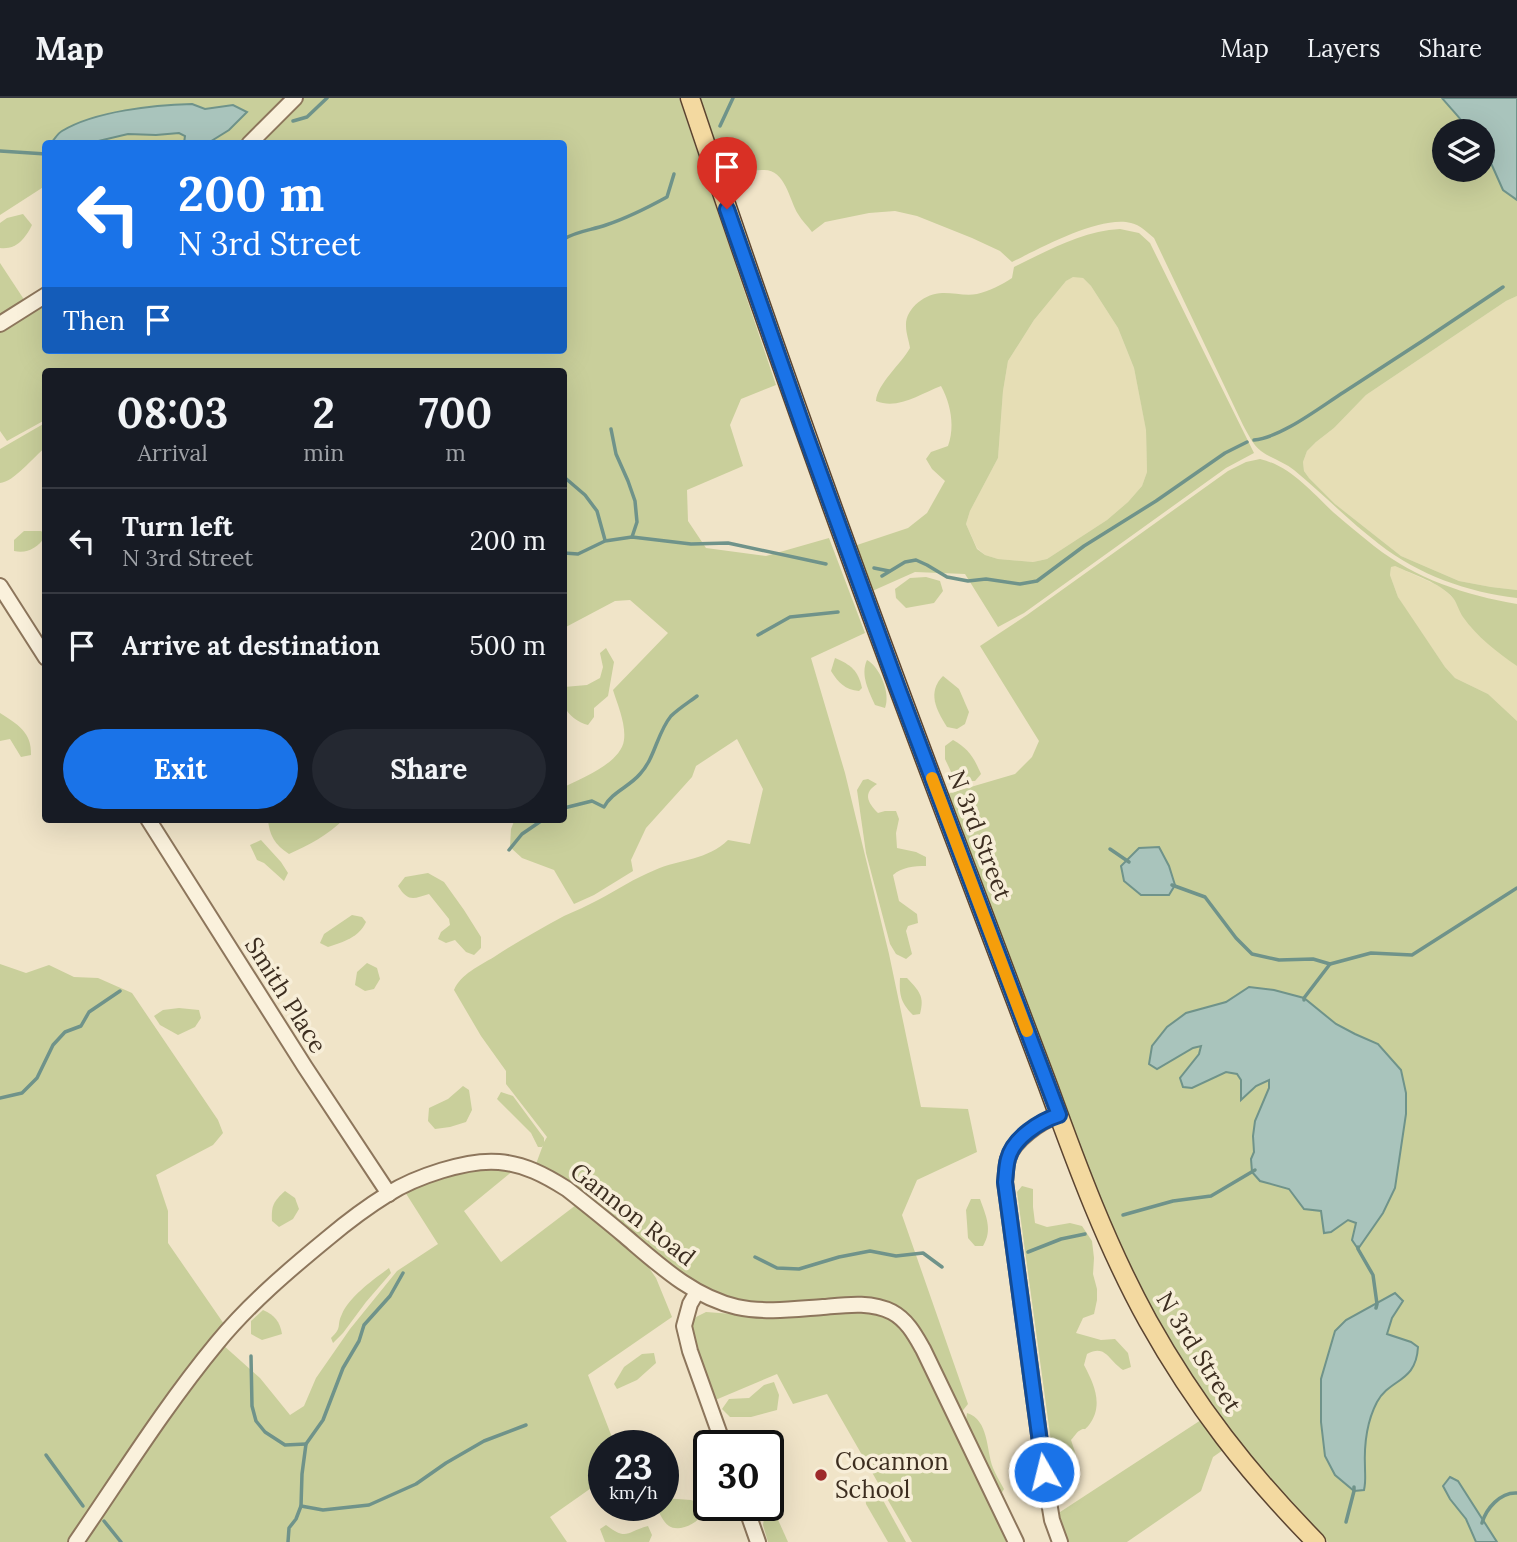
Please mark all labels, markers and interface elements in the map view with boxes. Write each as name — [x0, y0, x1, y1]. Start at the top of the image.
text: Map — [35, 27, 104, 69]
text: Map — [1220, 33, 1269, 64]
text: Layers — [1307, 33, 1380, 64]
text: Share — [1418, 33, 1482, 64]
map controls — [1432, 119, 1495, 182]
button: layers — [1432, 119, 1495, 182]
pin — [697, 137, 757, 209]
icon: arrive — [708, 148, 746, 186]
text: 200 m — [178, 162, 324, 224]
icon: left — [63, 168, 154, 259]
text: N 3rd Street — [178, 223, 361, 264]
icon: arrive — [139, 301, 177, 339]
text: Then — [63, 304, 125, 337]
text: 08:03 — [117, 386, 228, 440]
text: 2 — [312, 386, 335, 440]
text: 700 — [419, 386, 492, 440]
text: Arrival — [137, 438, 208, 467]
text: min — [303, 438, 344, 467]
text: m — [445, 438, 466, 467]
text: Turn left — [122, 510, 233, 543]
icon: left — [63, 522, 101, 560]
text: 200 m — [470, 524, 546, 557]
text: N 3rd Street — [122, 543, 253, 572]
icon: arrive — [63, 627, 101, 665]
text: Arrive at destination — [122, 629, 380, 662]
text: 500 m — [469, 629, 546, 662]
button: Exit — [63, 729, 298, 809]
button: Share — [312, 729, 546, 809]
street label: N 3rd Street — [941, 766, 1019, 905]
street label: Smith Place — [238, 931, 334, 1059]
street label: Gannon Road — [564, 1155, 702, 1273]
street label: N 3rd Street — [1150, 1286, 1249, 1419]
speed limit sign: 30 — [693, 1430, 784, 1521]
position arrow — [1007, 1435, 1081, 1509]
text: 23 — [614, 1444, 653, 1489]
place label: Cocannon School — [835, 1446, 949, 1505]
marker: Cocannon School — [813, 1467, 829, 1483]
text: km/h — [609, 1481, 658, 1504]

